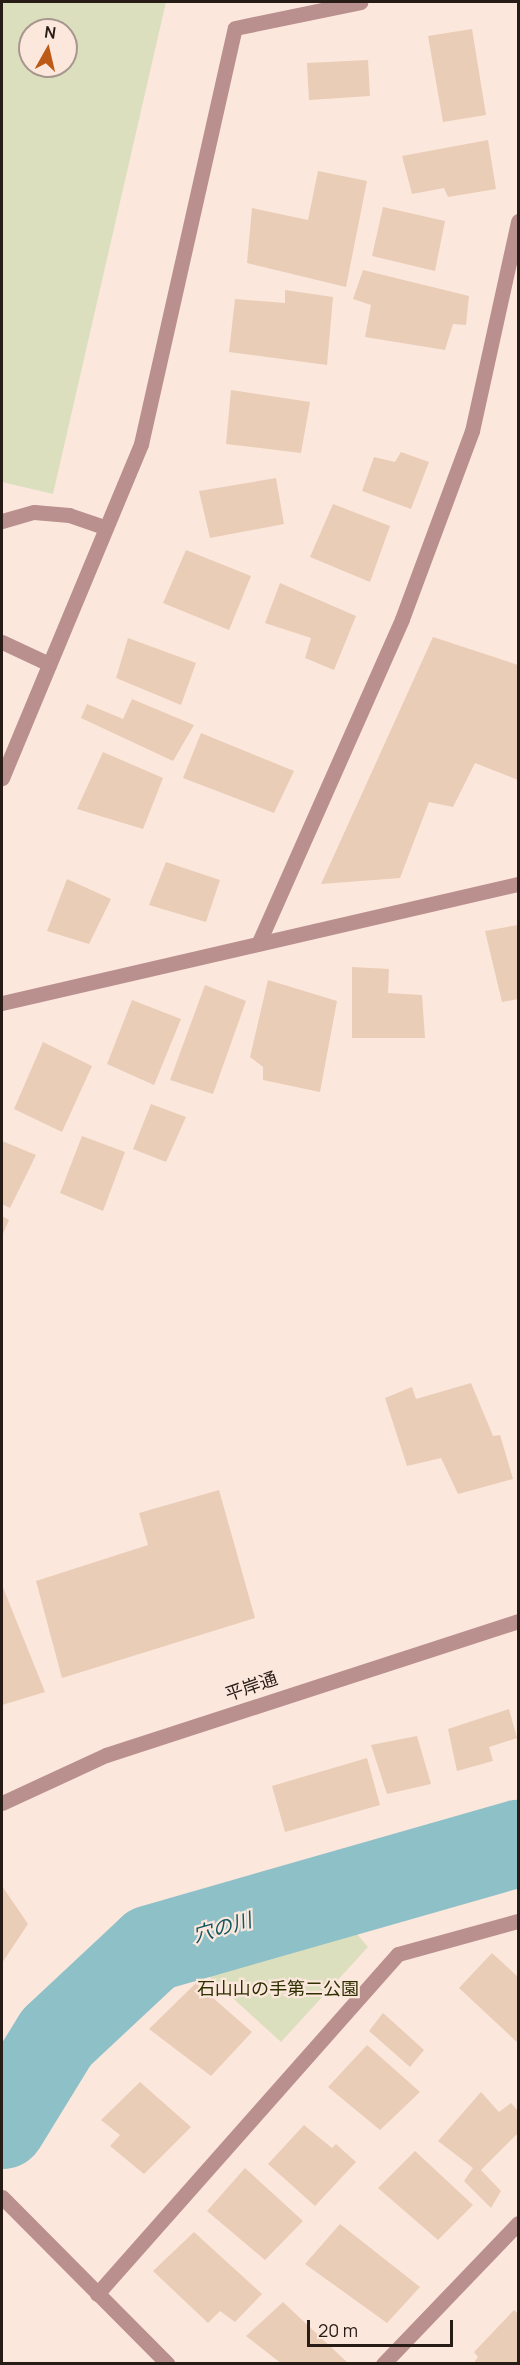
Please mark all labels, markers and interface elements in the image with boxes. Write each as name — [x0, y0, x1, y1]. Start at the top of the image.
north arrow — [18, 18, 78, 78]
text: N — [43, 20, 57, 44]
street label: 平岸通 — [222, 1667, 280, 1705]
water label: 穴の川 — [190, 1907, 254, 1947]
park label: 石山山の手第二公園 — [197, 1977, 359, 1999]
scale bar — [310, 2308, 456, 2346]
text: 20 m — [318, 2318, 358, 2342]

